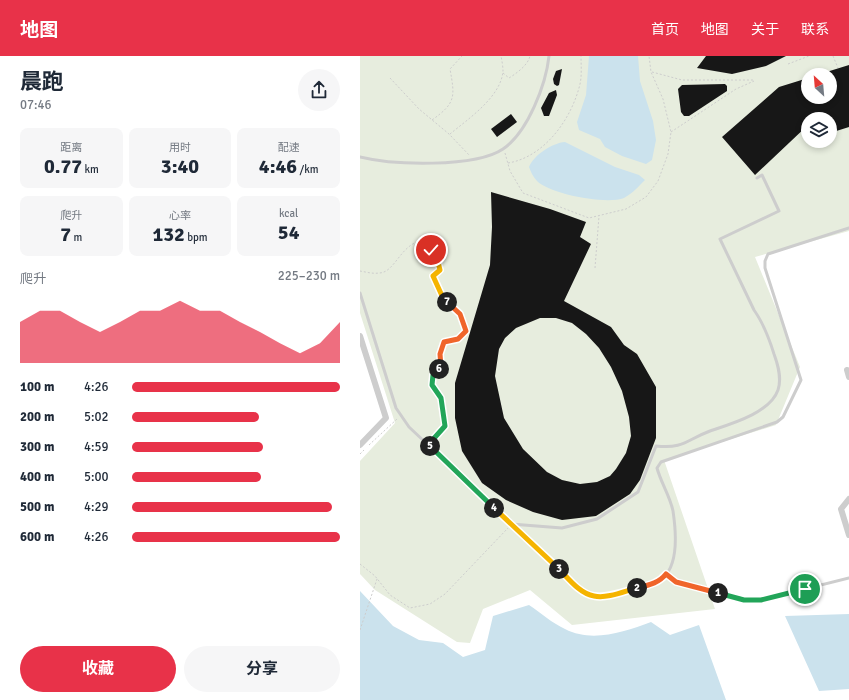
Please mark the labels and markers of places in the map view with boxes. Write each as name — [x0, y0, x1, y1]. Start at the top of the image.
pin — [414, 233, 448, 267]
pin: 7 — [437, 292, 457, 312]
pin: 6 — [429, 359, 449, 379]
pin: 5 — [420, 436, 440, 456]
pin: 4 — [484, 498, 504, 518]
pin: 3 — [549, 559, 569, 579]
pin — [788, 572, 822, 606]
pin: 2 — [627, 578, 647, 598]
pin: 1 — [708, 583, 728, 603]

